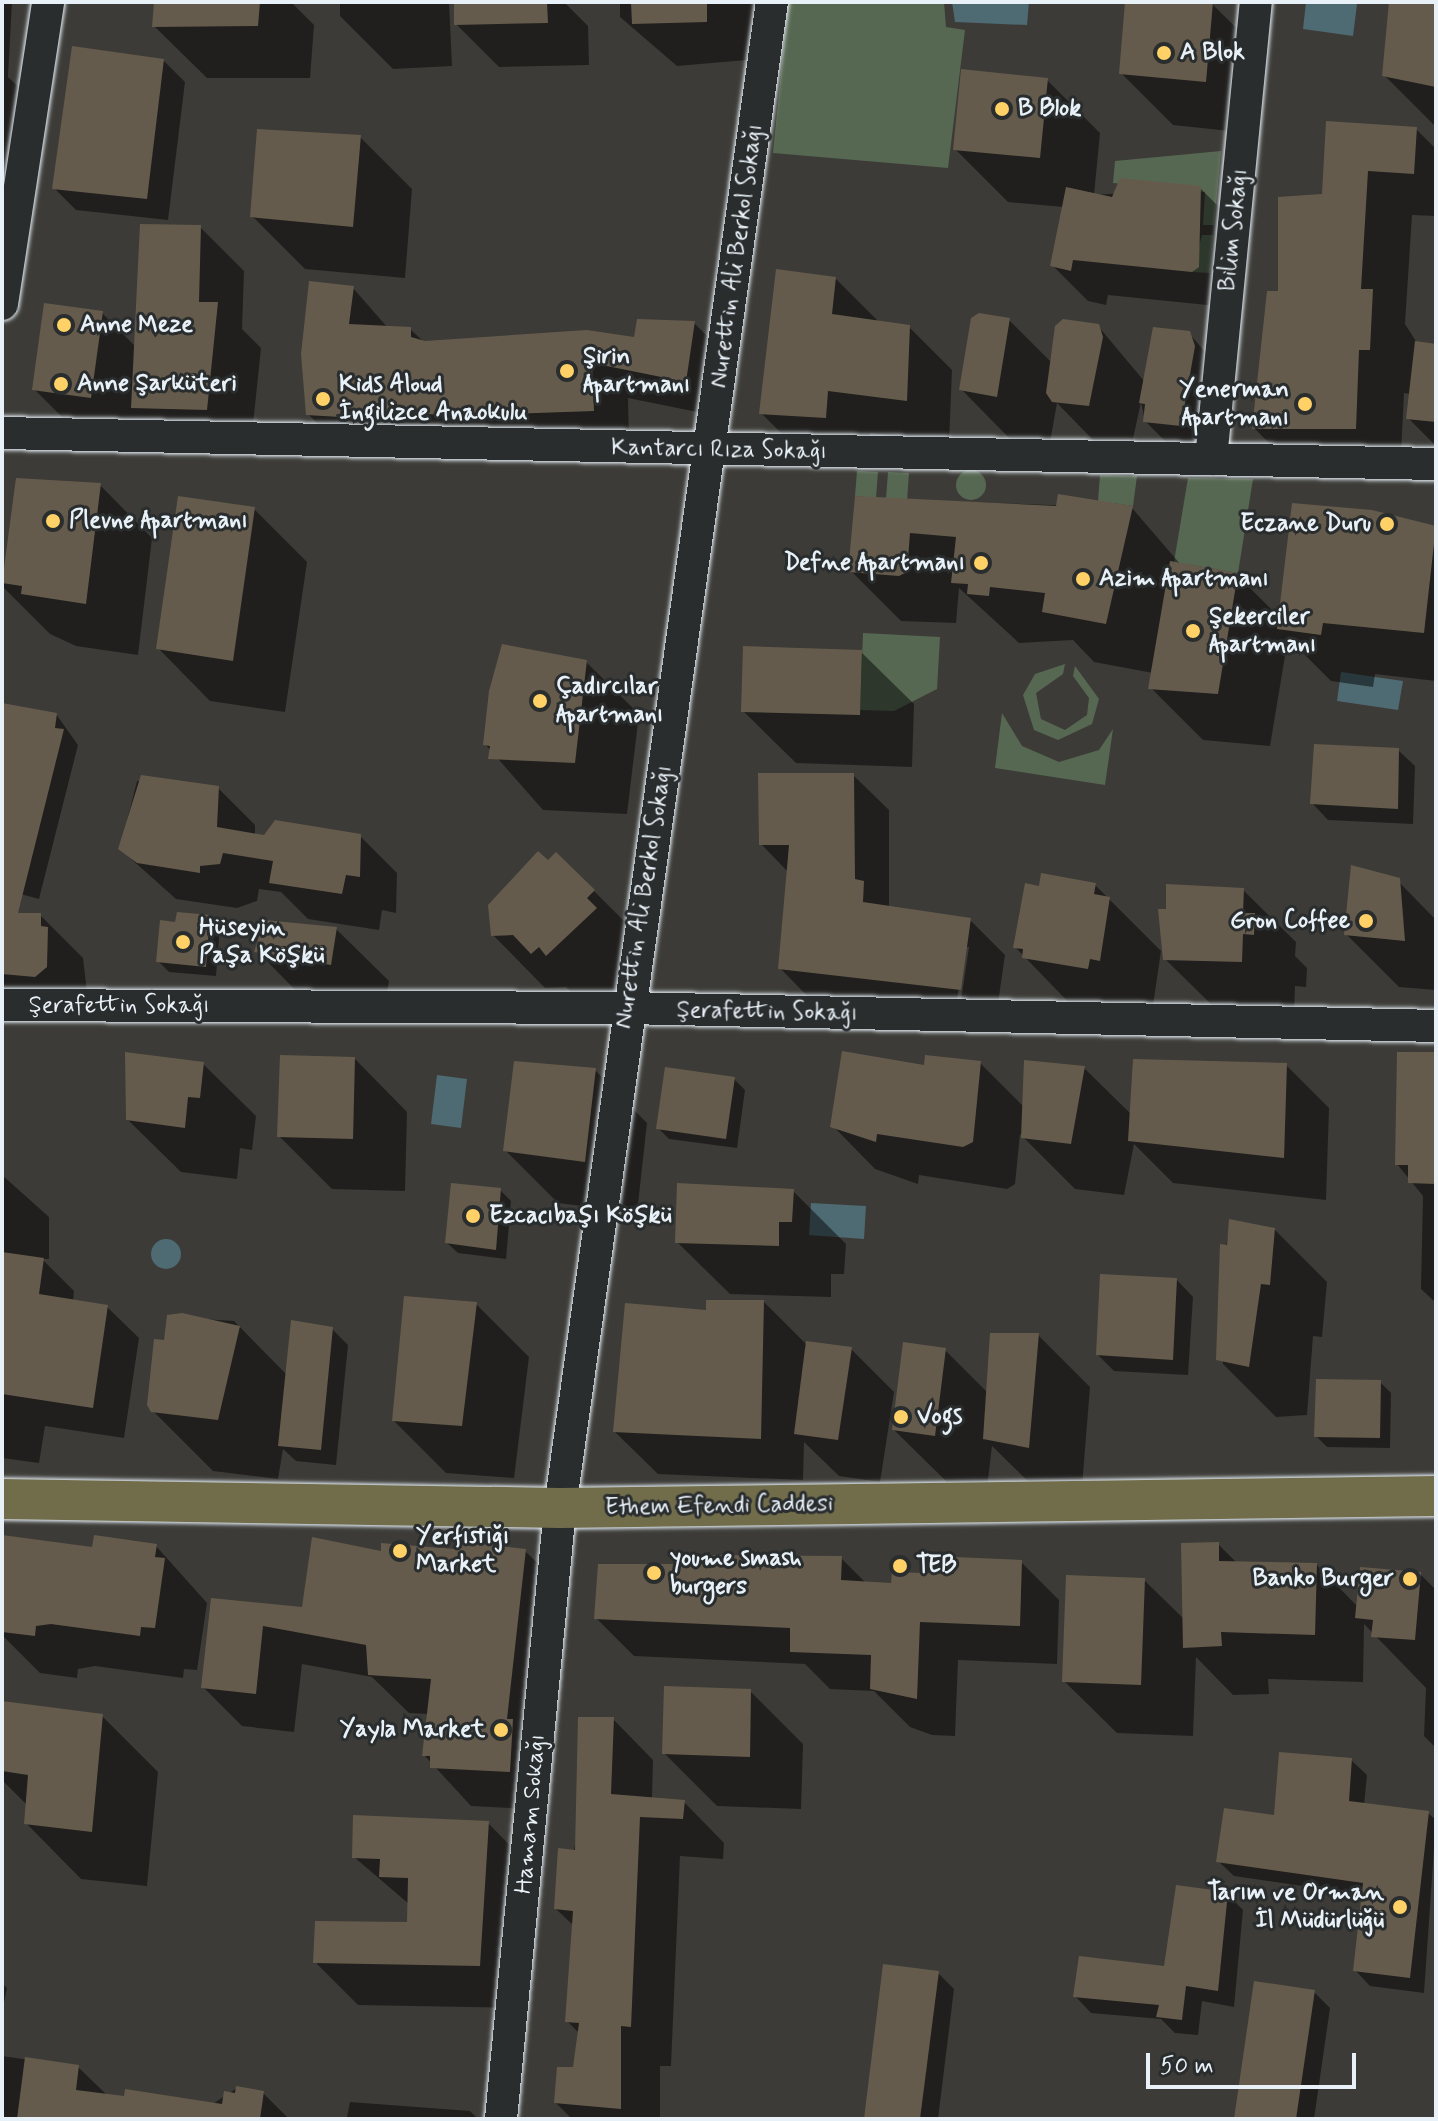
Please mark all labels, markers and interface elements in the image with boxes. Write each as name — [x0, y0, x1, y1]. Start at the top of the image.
place label: A Blok — [1180, 39, 1245, 67]
marker: A Blok — [1155, 44, 1173, 62]
place label: B Blok — [1018, 95, 1083, 123]
marker: B Blok — [993, 100, 1011, 118]
street label: Nurettin Ali Berkol Sokağı — [704, 121, 770, 391]
street label: Bilim Sokağı — [1213, 166, 1255, 294]
place label: Anne Meze — [80, 311, 195, 339]
marker: Anne Meze — [55, 316, 73, 334]
place label: Şirin Apartmanı — [583, 343, 690, 399]
marker: Şirin Apartmanı — [558, 362, 576, 380]
place label: Anne Şarküteri — [77, 370, 237, 398]
place label: Kids Aloud İngilizce Anaokulu — [339, 371, 522, 427]
marker: Anne Şarküteri — [52, 375, 70, 393]
place label: Yenerman Apartmanı — [1179, 376, 1289, 432]
marker: Kids Aloud İngilizce Anaokulu — [314, 390, 332, 408]
marker: Yenerman Apartmanı — [1296, 395, 1314, 413]
street label: Kantarcı Rıza Sokağı — [611, 434, 827, 466]
place label: Plevne Apartmanı — [69, 507, 248, 535]
place label: Eczane Duru — [1240, 510, 1371, 538]
marker: Plevne Apartmanı — [44, 512, 62, 530]
marker: Eczane Duru — [1378, 515, 1396, 533]
place label: Defne Apartmanı — [784, 549, 965, 577]
marker: Defne Apartmanı — [972, 554, 990, 572]
place label: Azim Apartmanı — [1099, 565, 1269, 593]
marker: Azim Apartmanı — [1074, 570, 1092, 588]
place label: Şekerciler Apartmanı — [1209, 603, 1316, 659]
marker: Şekerciler Apartmanı — [1184, 622, 1202, 640]
place label: Çadırcılar Apartmanı — [556, 673, 663, 729]
marker: Çadırcılar Apartmanı — [531, 692, 549, 710]
street label: Nurettin Ali Berkol Sokağı — [609, 762, 679, 1032]
place label: Gron Coffee — [1227, 907, 1350, 935]
marker: Gron Coffee — [1357, 912, 1375, 930]
place label: Hüseyin Paşa Köşkü — [199, 914, 324, 970]
marker: Hüseyin Paşa Köşkü — [174, 933, 192, 951]
street label: Şerafettin Sokağı — [28, 992, 210, 1020]
street label: Şerafettin Sokağı — [676, 996, 858, 1028]
place label: Ezcacıbaşı Köşkü — [489, 1202, 671, 1230]
marker: Ezcacıbaşı Köşkü — [464, 1207, 482, 1225]
place label: Vogs — [917, 1403, 963, 1431]
marker: Vogs — [892, 1408, 910, 1426]
street label: Ethem Efendi Caddesi — [606, 1490, 832, 1522]
place label: Yerfıstığı Market — [416, 1523, 509, 1579]
marker: Yerfıstığı Market — [391, 1542, 409, 1560]
place label: youme smash burgers — [670, 1545, 807, 1601]
place label: TEB — [916, 1552, 956, 1580]
marker: TEB — [891, 1557, 909, 1575]
marker: youme smash burgers — [645, 1564, 663, 1582]
place label: Banko Burger — [1256, 1565, 1394, 1593]
marker: Banko Burger — [1401, 1570, 1419, 1588]
place label: Yayla Market — [342, 1716, 485, 1744]
marker: Yayla Market — [492, 1721, 510, 1739]
street label: Hamam Sokağı — [510, 1733, 552, 1895]
place label: Tarım ve Orman İl Müdürlüğü — [1211, 1879, 1384, 1935]
marker: Tarım ve Orman İl Müdürlüğü — [1391, 1898, 1409, 1916]
scale bar — [1150, 2037, 1360, 2087]
text: 50 m — [1160, 2051, 1214, 2082]

